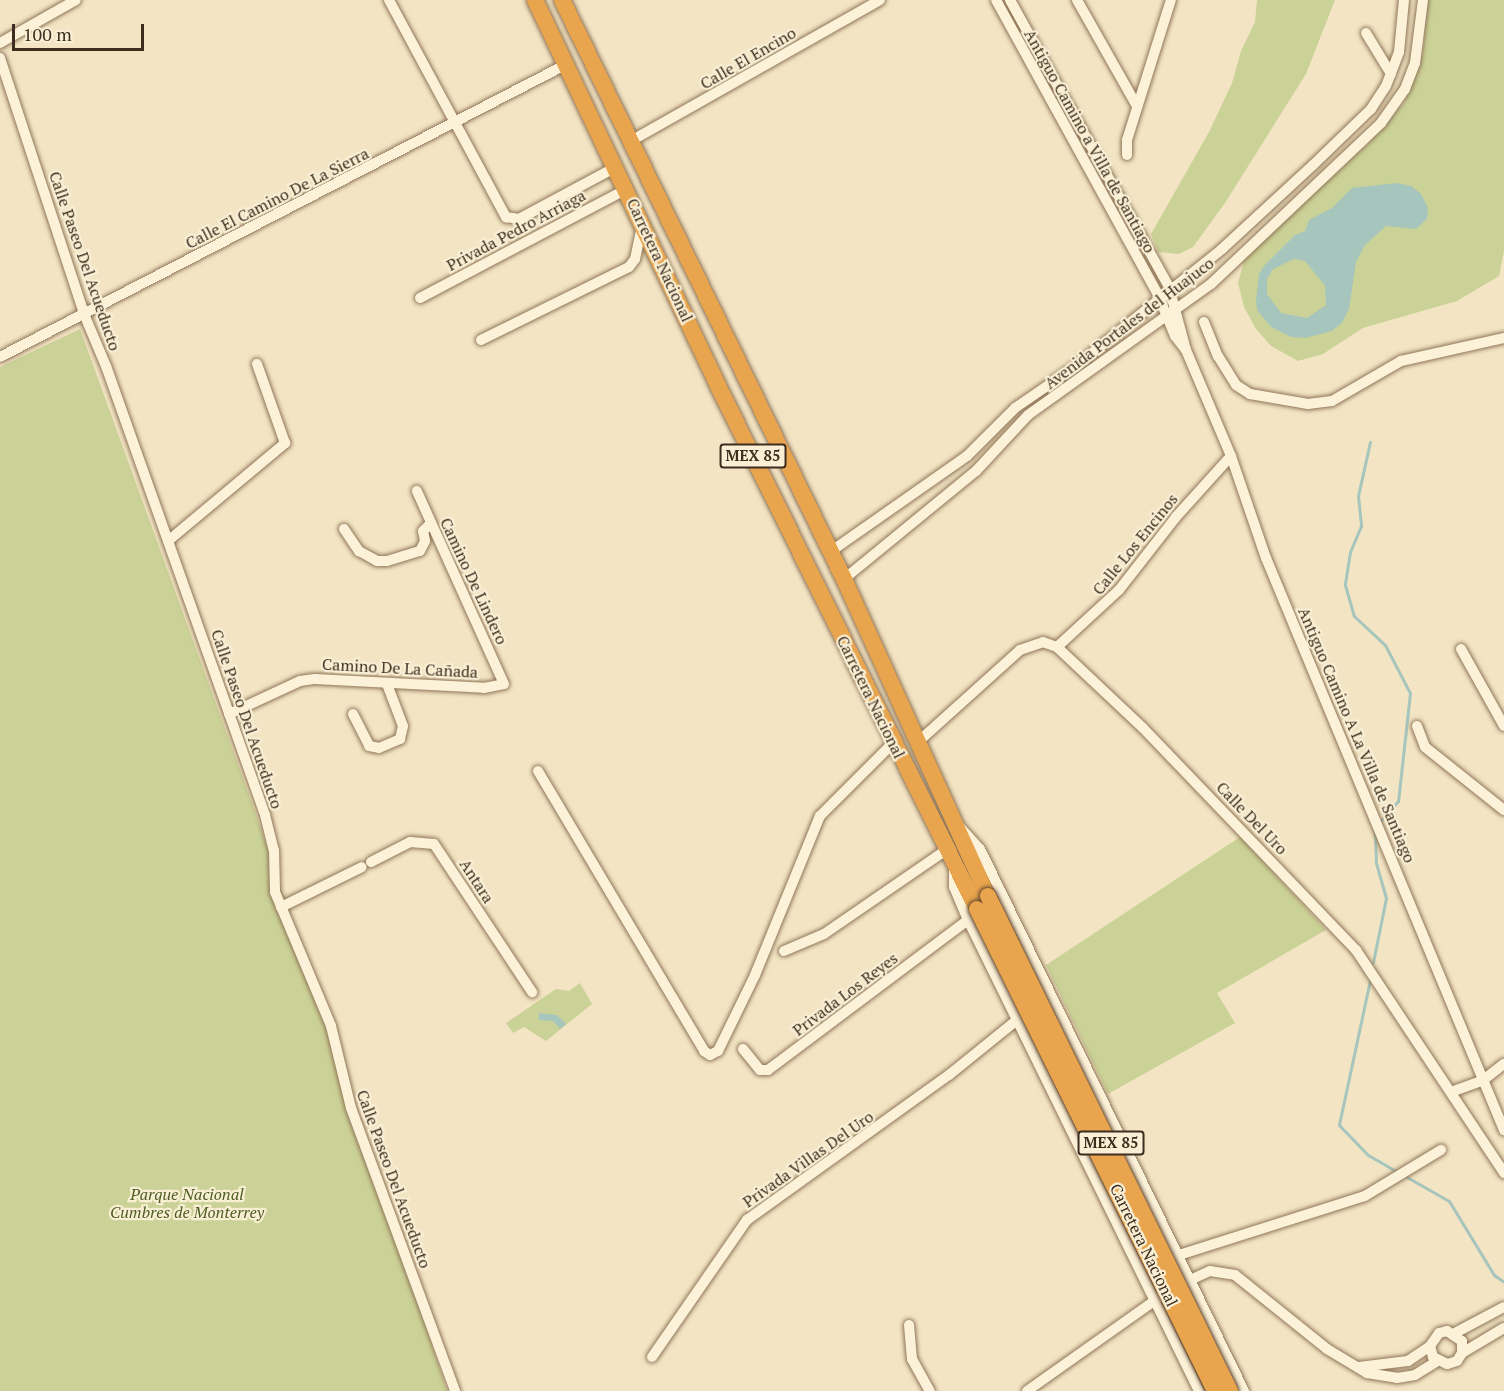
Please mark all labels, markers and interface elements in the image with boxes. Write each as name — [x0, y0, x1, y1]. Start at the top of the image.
scale bar — [15, 12, 147, 50]
text: 100 m — [23, 22, 72, 46]
street label: Calle El Encino — [697, 23, 799, 93]
street label: Antiguo Camino a Villa de Santiago — [1020, 26, 1160, 256]
street label: Calle El Camino De La Sierra — [182, 143, 372, 253]
street label: Calle Paseo Del Acueducto — [45, 169, 125, 353]
street label: Privada Pedro Arriaga — [443, 185, 589, 275]
street label: Carretera Nacional — [623, 195, 697, 325]
street label: Avenida Portales del Huajuco — [1041, 253, 1217, 393]
road number: MEX 85 — [718, 444, 788, 468]
street label: Calle Los Encinos — [1088, 489, 1182, 599]
street label: Camino De Lindero — [436, 515, 512, 647]
street label: Antiguo Camino A La Villa de Santiago — [1294, 604, 1420, 866]
street label: Calle Paseo Del Acueducto — [207, 627, 287, 811]
street label: Carretera Nacional — [833, 633, 909, 761]
street label: Camino De La Cañada — [322, 654, 478, 682]
street label: Calle Del Uro — [1213, 778, 1291, 858]
street label: Antara — [456, 855, 498, 907]
street label: Privada Los Reyes — [789, 948, 901, 1040]
street label: Calle Paseo Del Acueducto — [353, 1087, 435, 1271]
street label: Privada Villas Del Uro — [739, 1107, 877, 1211]
road number: MEX 85 — [1076, 1131, 1146, 1155]
street label: Carretera Nacional — [1106, 1181, 1182, 1309]
park label: Parque Nacional Cumbres de Monterrey — [110, 1184, 264, 1222]

